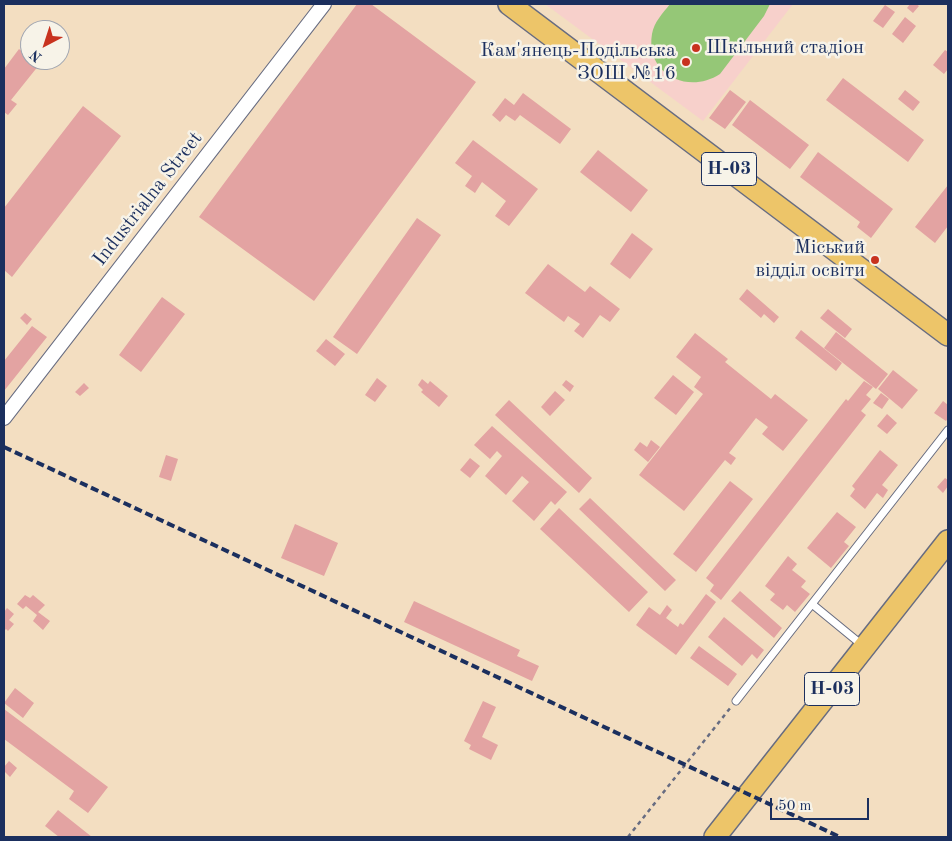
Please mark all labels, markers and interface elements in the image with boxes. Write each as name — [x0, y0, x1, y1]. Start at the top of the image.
north arrow — [20, 20, 70, 70]
place label: Шкільний стадіон — [706, 36, 864, 60]
place label: Кам'янець-Подільська ЗОШ №16 — [480, 39, 676, 86]
marker: Шкільний стадіон — [690, 42, 702, 54]
text: N — [27, 47, 45, 65]
marker: Кам'янець-Подільська ЗОШ №16 — [680, 56, 692, 68]
street label: Industrialna Street — [88, 127, 208, 271]
road number: Н-03 — [702, 152, 756, 185]
place label: Міський відділ освіти — [755, 236, 865, 283]
marker: Міський відділ освіти — [869, 254, 881, 266]
road number: Н-03 — [804, 672, 860, 706]
scale bar — [772, 788, 871, 820]
text: 50 m — [778, 799, 812, 814]

